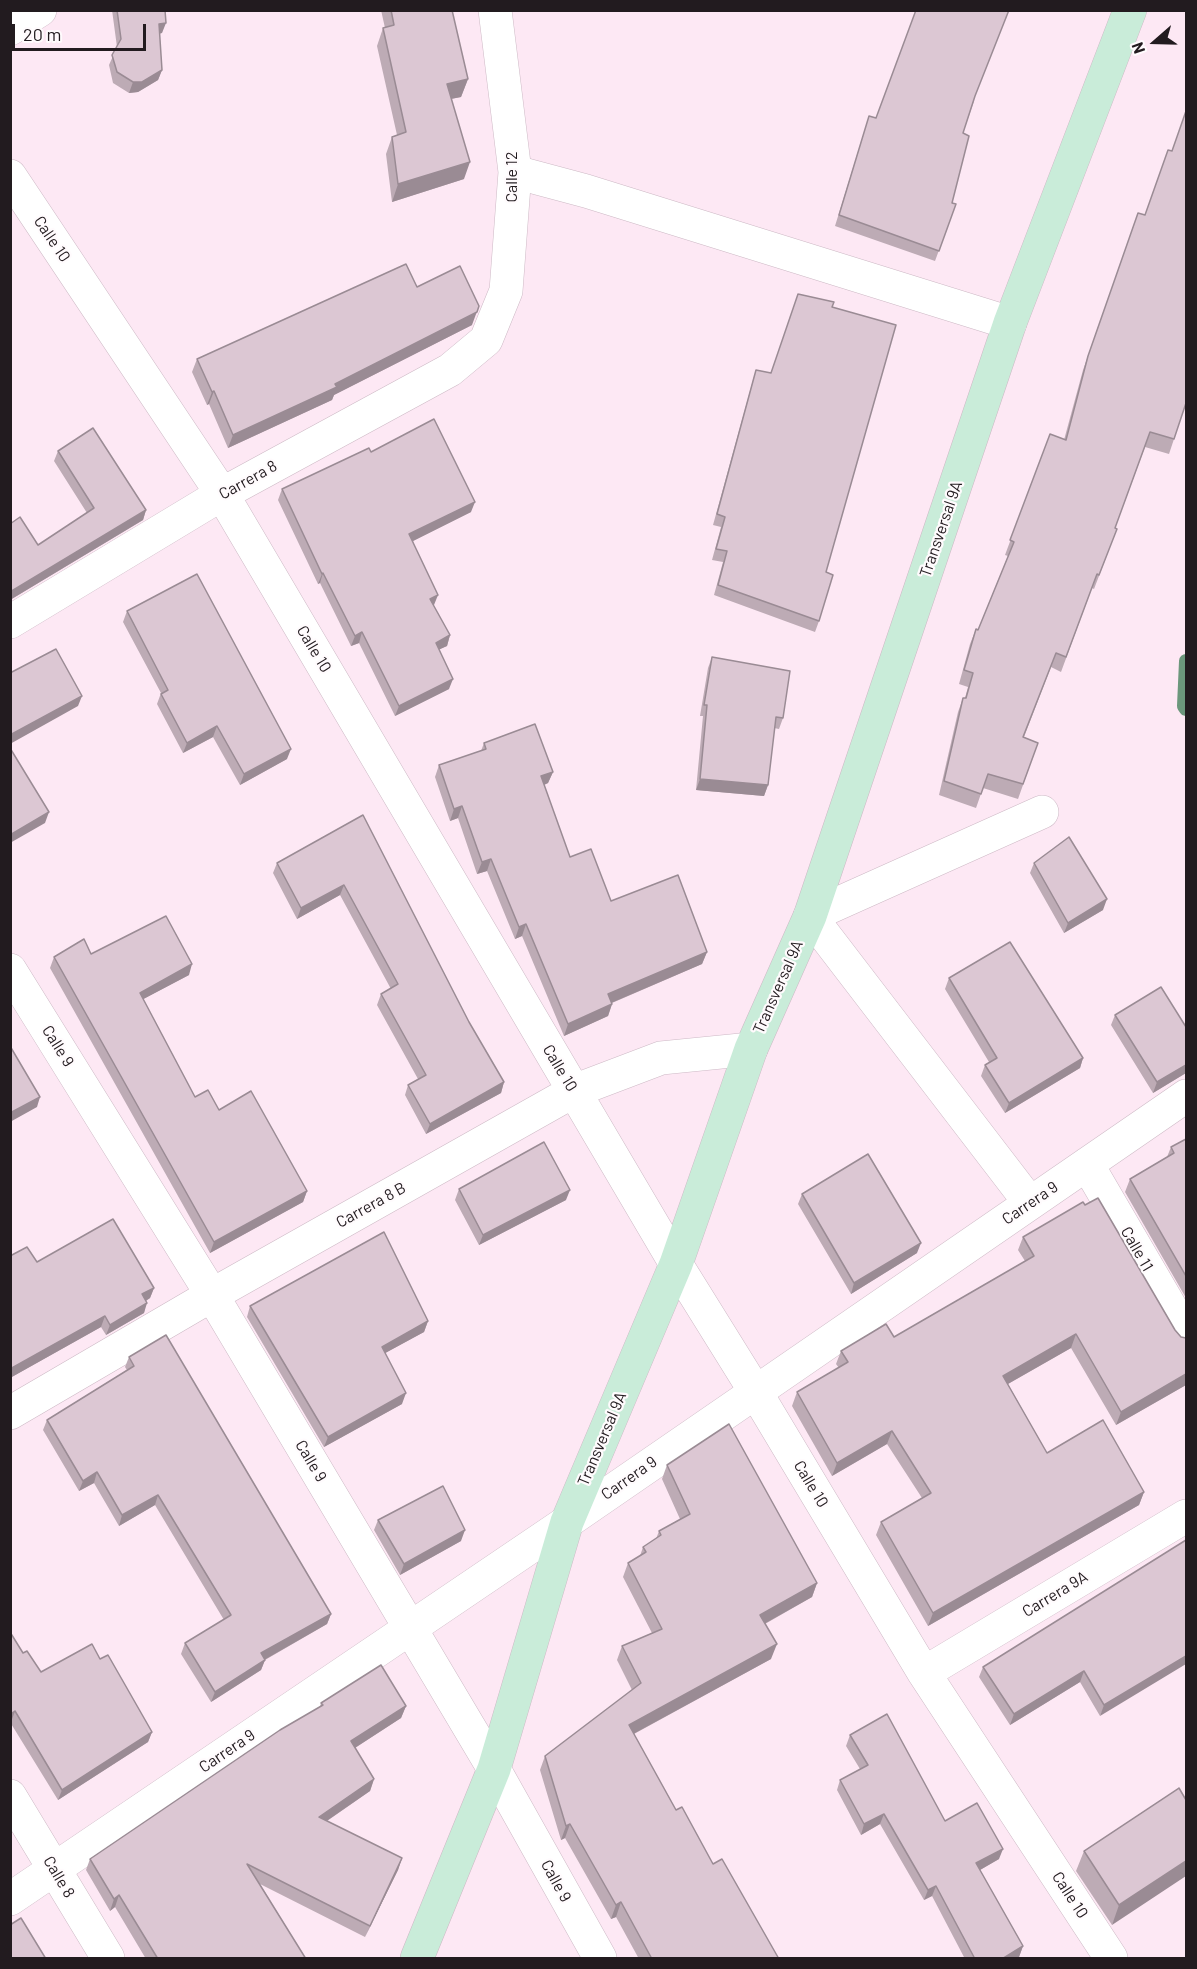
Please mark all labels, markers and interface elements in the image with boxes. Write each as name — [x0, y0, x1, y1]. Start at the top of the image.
scale bar — [15, 12, 148, 50]
north arrow — [1125, 12, 1185, 72]
text: 20 m — [23, 23, 61, 45]
text: N — [1127, 40, 1148, 57]
street label: Calle 12 — [502, 151, 522, 203]
street label: Calle 10 — [30, 212, 74, 266]
street label: Carrera 8 — [216, 456, 280, 504]
street label: Transversal 9A — [916, 478, 966, 580]
street label: Calle 10 — [293, 622, 335, 676]
street label: Transversal 9A — [749, 937, 807, 1037]
street label: Calle 9 — [38, 1022, 78, 1070]
street label: Calle 10 — [539, 1041, 581, 1095]
street label: Carrera 9 — [998, 1177, 1062, 1229]
street label: Carrera 8 B — [333, 1178, 409, 1232]
street label: Calle 11 — [1117, 1223, 1157, 1275]
street label: Transversal 9A — [574, 1389, 630, 1489]
street label: Calle 9 — [291, 1437, 331, 1485]
street label: Carrera 9 — [598, 1452, 660, 1504]
street label: Calle 10 — [790, 1457, 832, 1511]
street label: Carrera 9A — [1019, 1567, 1091, 1621]
street label: Carrera 9 — [195, 1725, 259, 1777]
street label: Calle 8 — [39, 1853, 79, 1901]
street label: Calle 9 — [537, 1857, 575, 1905]
street label: Calle 10 — [1048, 1868, 1092, 1922]

